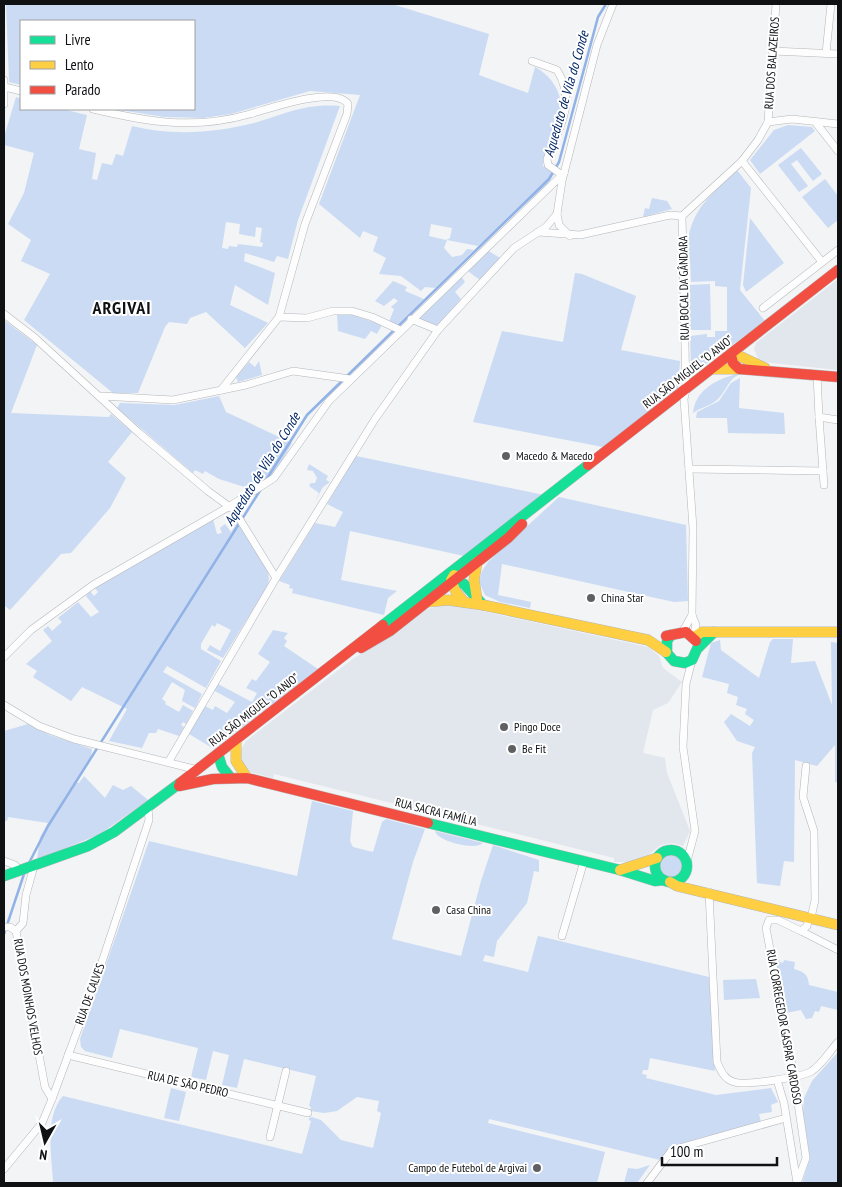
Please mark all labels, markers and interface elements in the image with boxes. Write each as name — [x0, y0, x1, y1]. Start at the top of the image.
street label: RUA DOS BALAZEIROS — [761, 16, 782, 110]
legend — [20, 20, 195, 110]
water label: Aqueduto de Vila do Conde — [539, 28, 593, 159]
text: Livre — [65, 30, 91, 49]
text: Lento — [65, 55, 94, 74]
text: Parado — [65, 80, 100, 99]
street label: RUA BOCAL DA GÂNDARA — [675, 235, 692, 341]
district label: ARGIVAI — [91, 296, 152, 319]
street label: RUA SÃO MIGUEL "O ANJO" — [640, 332, 736, 411]
water label: Aqueduto de Vila do Conde — [220, 408, 305, 529]
place label: Macedo & Macedo — [516, 448, 593, 463]
marker: Macedo & Macedo — [500, 450, 512, 462]
place label: China Star — [601, 590, 644, 605]
marker: China Star — [585, 592, 597, 604]
street label: RUA SÃO MIGUEL "O ANJO" — [206, 670, 302, 749]
place label: Pingo Doce — [514, 719, 561, 734]
marker: Pingo Doce — [498, 721, 510, 733]
place label: Be Fit — [522, 741, 547, 756]
marker: Be Fit — [506, 743, 518, 755]
street label: RUA SACRA FAMÍLIA — [394, 794, 479, 829]
place label: Casa China — [446, 902, 491, 917]
marker: Casa China — [430, 904, 442, 916]
street label: RUA DOS MOINHOS VELHOS — [11, 937, 46, 1056]
street label: RUA CORREGEDOR GASPAR CARDOSO — [763, 948, 806, 1106]
street label: RUA DE CALVES — [71, 961, 108, 1027]
street label: RUA DE SÃO PEDRO — [146, 1067, 230, 1100]
north arrow — [20, 1117, 70, 1167]
scale bar — [662, 1134, 777, 1166]
text: 100 m — [670, 1142, 703, 1161]
text: N — [38, 1145, 48, 1164]
place label: Campo de Futebol de Argivai — [408, 1160, 527, 1175]
marker: Campo de Futebol de Argivai — [531, 1162, 543, 1174]

